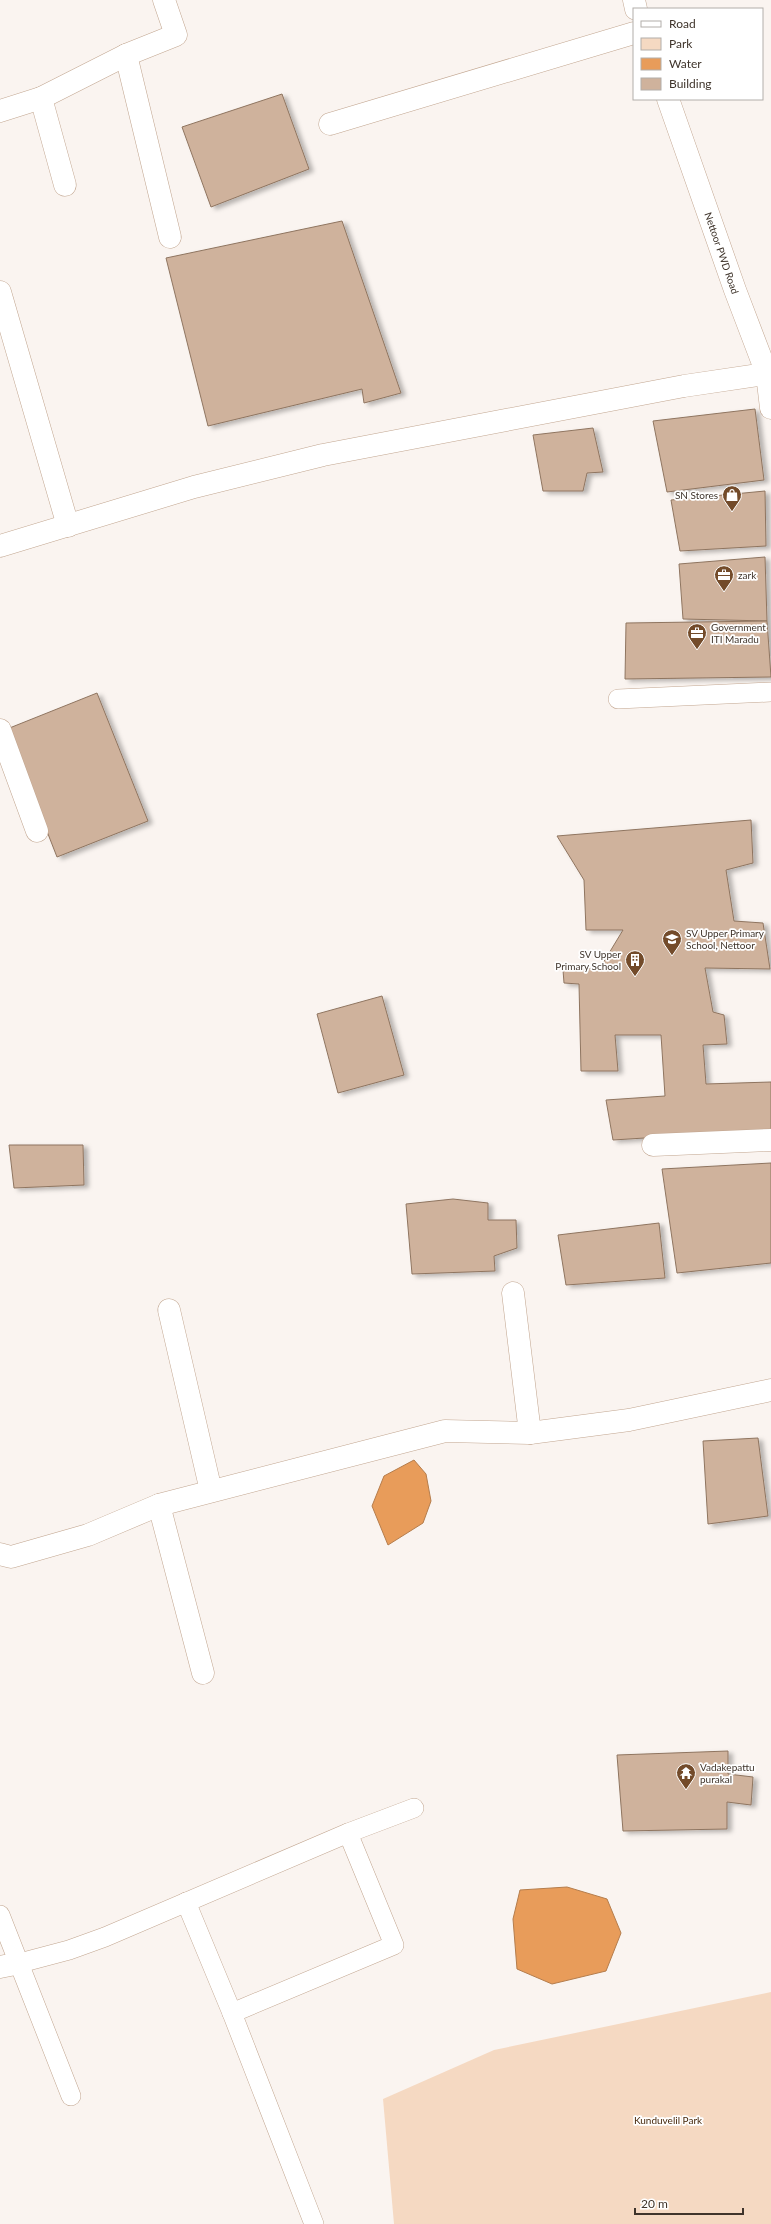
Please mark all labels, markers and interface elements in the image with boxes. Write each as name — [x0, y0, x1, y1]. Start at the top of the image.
legend — [633, 8, 763, 100]
text: Road — [669, 16, 696, 31]
text: Park — [669, 36, 693, 51]
text: Water — [669, 56, 702, 71]
text: Building — [669, 76, 712, 91]
street label: Nettoor PWD Road — [702, 211, 742, 295]
shop icon: SN Stores — [721, 484, 743, 512]
place label: SN Stores — [675, 489, 718, 501]
office icon: zark — [713, 564, 735, 592]
place label: zark — [738, 569, 757, 581]
place label: Government ITI Maradu — [711, 621, 766, 645]
office icon: Government ITI Maradu — [686, 622, 708, 650]
place label: SV Upper Primary School, Nettoor — [686, 927, 765, 951]
school or university icon: SV Upper Primary School, Nettoor — [661, 928, 683, 956]
place label: SV Upper Primary School — [555, 948, 621, 972]
building icon: SV Upper Primary School — [624, 949, 646, 977]
place label: Vadakepattu purakal — [700, 1761, 755, 1785]
temple icon: Vadakepattu purakal — [675, 1762, 697, 1790]
park label: Kunduvelil Park — [634, 2114, 703, 2126]
scale bar — [635, 2190, 743, 2216]
text: 20 m — [641, 2196, 668, 2211]

